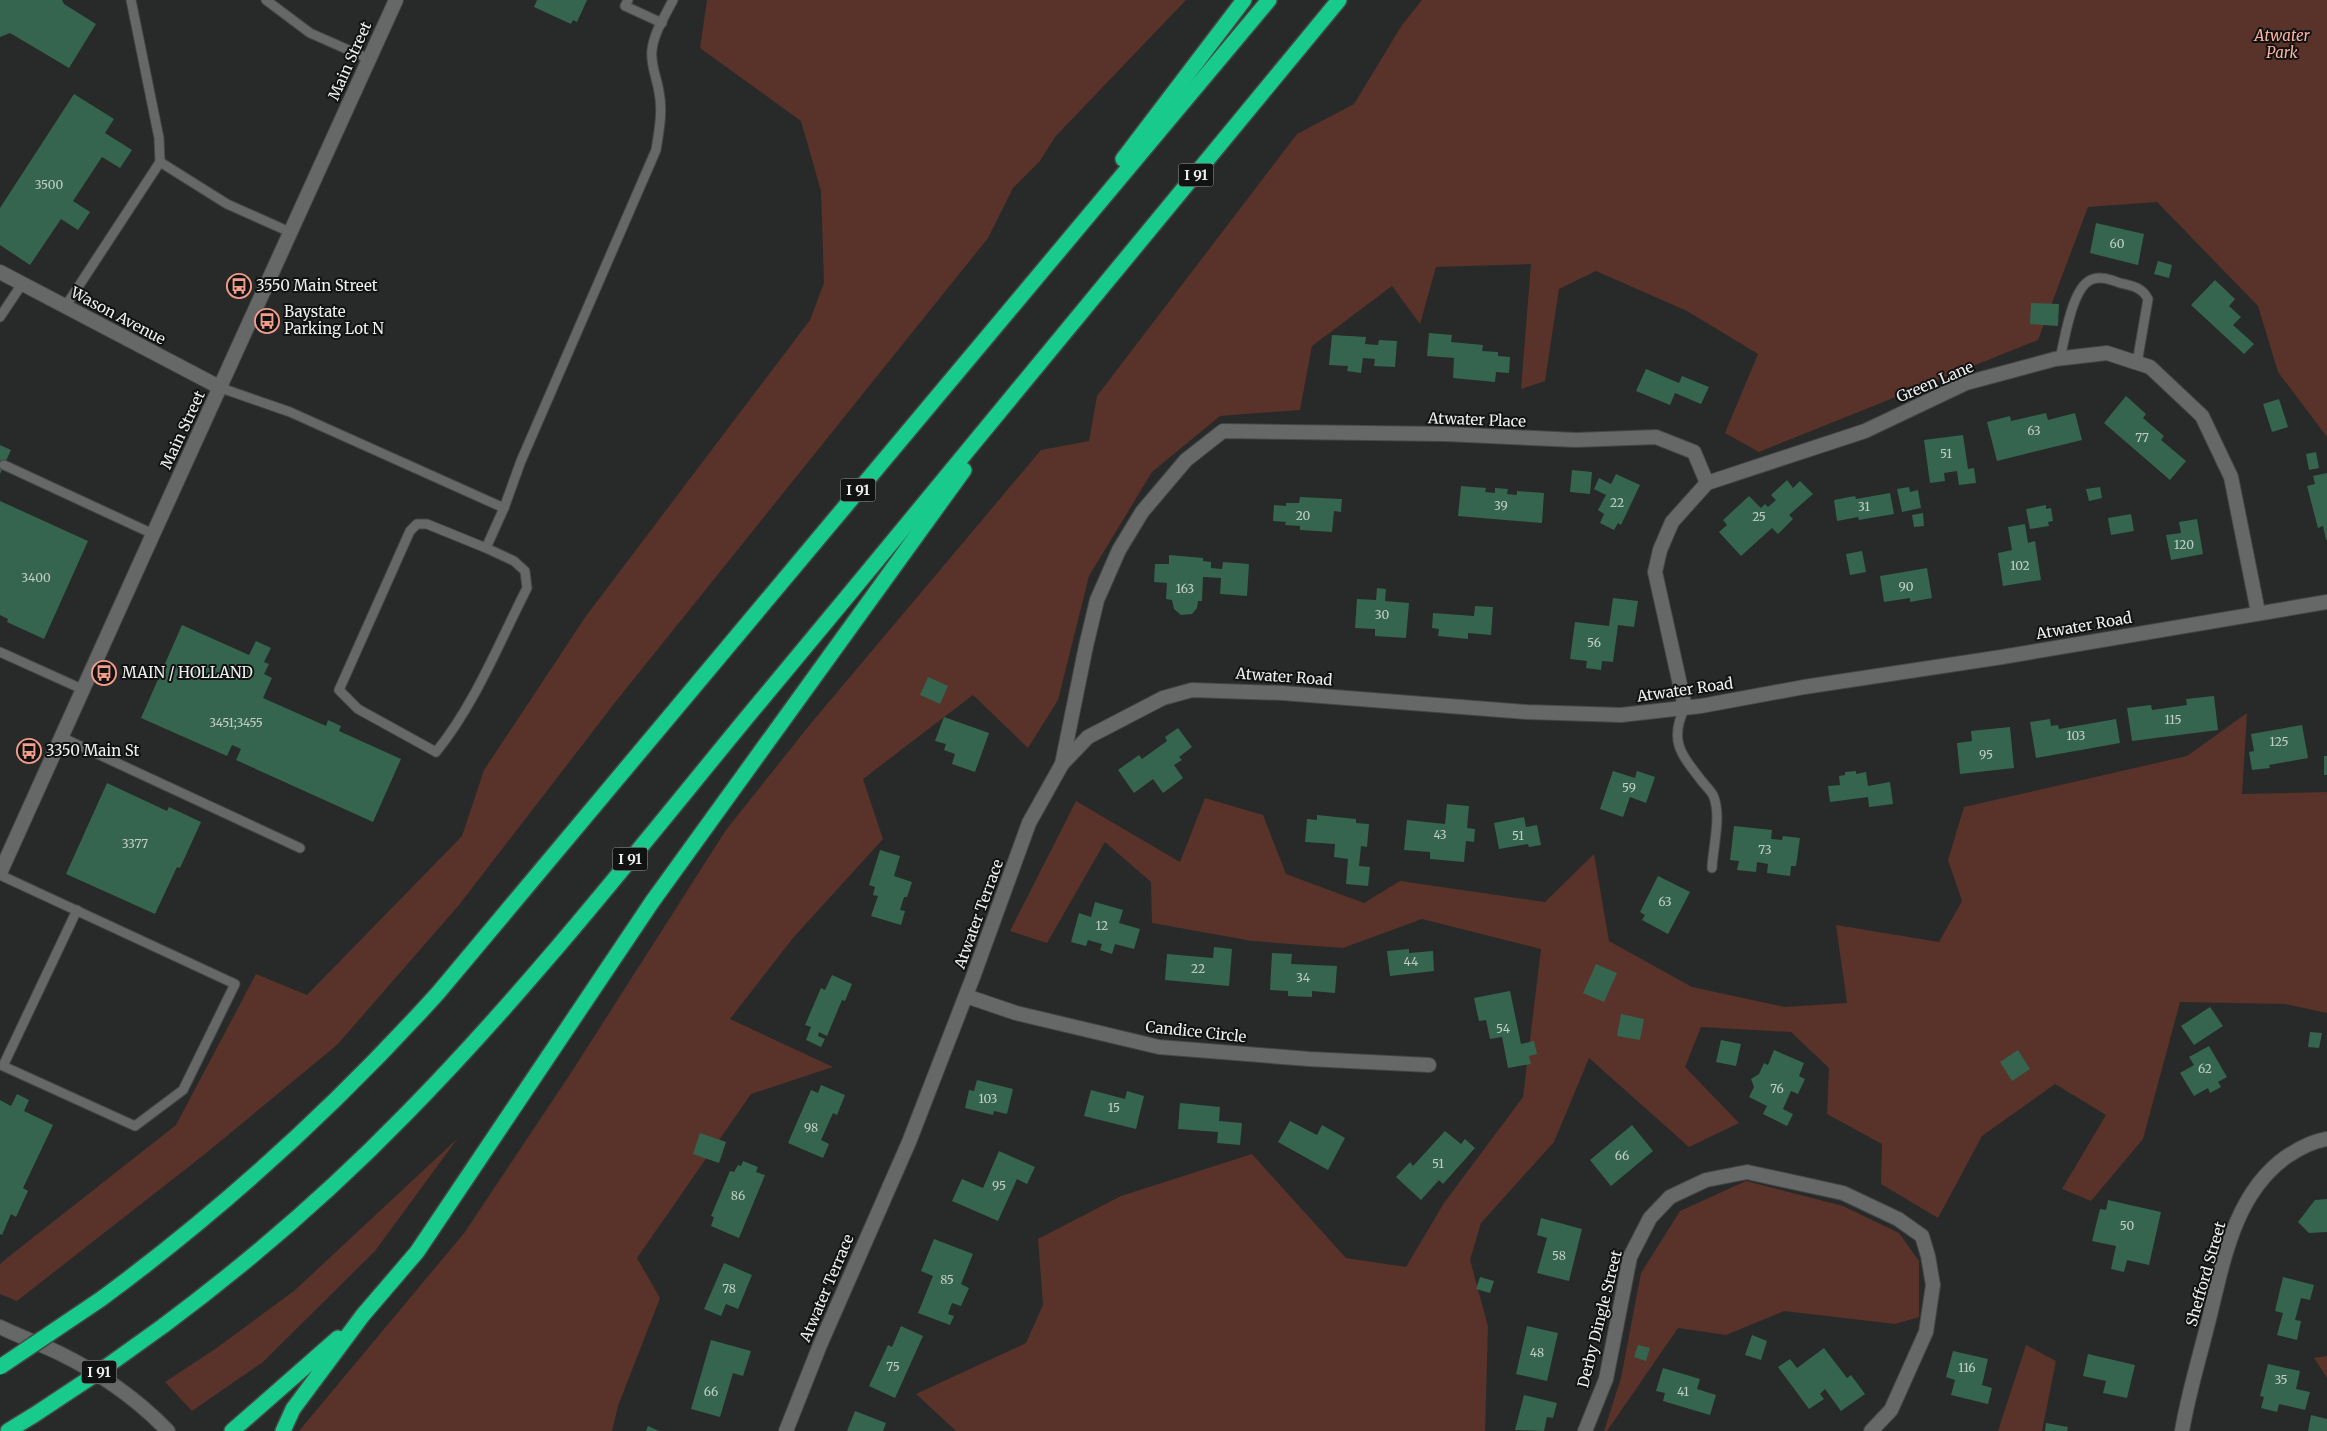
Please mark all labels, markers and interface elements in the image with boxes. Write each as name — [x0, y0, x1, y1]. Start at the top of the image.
street label: Main Street — [324, 18, 375, 103]
park label: Atwater Park — [2254, 26, 2310, 62]
road number: I 91 — [1178, 164, 1214, 186]
house number: 3500 — [35, 177, 64, 192]
house number: 60 — [2110, 236, 2125, 251]
bus stop icon: 3550 Main Street — [226, 273, 252, 299]
place label: 3550 Main Street — [256, 276, 378, 295]
street label: Wason Avenue — [67, 282, 169, 349]
place label: Baystate Parking Lot N — [284, 302, 384, 338]
bus stop icon: Baystate Parking Lot N — [254, 308, 280, 334]
street label: Green Lane — [1893, 357, 1976, 406]
street label: Main Street — [156, 387, 209, 472]
street label: Atwater Place — [1427, 408, 1527, 431]
house number: 63 — [2027, 423, 2041, 438]
house number: 77 — [2135, 430, 2149, 445]
house number: 51 — [1940, 446, 1952, 461]
road number: I 91 — [840, 478, 876, 502]
house number: 22 — [1610, 495, 1624, 510]
house number: 39 — [1494, 498, 1508, 513]
house number: 31 — [1858, 499, 1870, 514]
house number: 20 — [1296, 508, 1311, 523]
house number: 25 — [1752, 509, 1766, 524]
house number: 120 — [2174, 537, 2194, 552]
house number: 102 — [2010, 558, 2030, 573]
house number: 3400 — [21, 570, 51, 585]
house number: 90 — [1898, 579, 1914, 594]
house number: 163 — [1176, 581, 1194, 596]
house number: 30 — [1375, 607, 1389, 622]
street label: Atwater Road — [2033, 608, 2133, 643]
house number: 56 — [1587, 635, 1601, 650]
bus stop icon: MAIN / HOLLAND — [91, 660, 117, 686]
place label: MAIN / HOLLAND — [122, 663, 253, 682]
street label: Atwater Road — [1234, 664, 1333, 689]
street label: Atwater Road — [1635, 673, 1734, 706]
house number: 115 — [2164, 712, 2182, 727]
house number: 3451;3455 — [209, 715, 263, 730]
house number: 103 — [2067, 728, 2086, 743]
house number: 125 — [2270, 734, 2288, 749]
bus stop icon: 3350 Main St — [16, 738, 42, 764]
place label: 3350 Main St — [46, 741, 139, 760]
house number: 95 — [1979, 747, 1993, 762]
house number: 59 — [1622, 780, 1636, 795]
house number: 43 — [1433, 827, 1447, 842]
house number: 51 — [1512, 828, 1524, 843]
house number: 3377 — [122, 836, 148, 851]
house number: 73 — [1758, 842, 1772, 857]
road number: I 91 — [612, 848, 648, 871]
street label: Atwater Terrace — [950, 856, 1007, 972]
house number: 63 — [1658, 894, 1672, 909]
house number: 12 — [1096, 918, 1108, 933]
house number: 44 — [1404, 954, 1419, 969]
house number: 22 — [1191, 961, 1205, 976]
house number: 34 — [1296, 970, 1311, 985]
street label: Candice Circle — [1145, 1017, 1248, 1046]
house number: 54 — [1496, 1021, 1511, 1036]
house number: 62 — [2198, 1061, 2212, 1076]
house number: 76 — [1770, 1081, 1784, 1096]
house number: 103 — [979, 1091, 998, 1106]
house number: 15 — [1108, 1100, 1120, 1115]
house number: 98 — [804, 1120, 818, 1135]
house number: 66 — [1615, 1148, 1629, 1163]
house number: 51 — [1432, 1156, 1444, 1171]
house number: 95 — [992, 1178, 1006, 1193]
house number: 86 — [731, 1188, 745, 1203]
house number: 50 — [2120, 1218, 2135, 1233]
street label: Shefford Street — [2181, 1219, 2230, 1329]
street label: Atwater Terrace — [795, 1231, 858, 1345]
house number: 58 — [1552, 1248, 1566, 1263]
street label: Derby Dingle Street — [1573, 1248, 1626, 1390]
house number: 85 — [940, 1272, 954, 1287]
house number: 78 — [722, 1281, 736, 1296]
house number: 48 — [1530, 1345, 1544, 1360]
house number: 75 — [886, 1359, 900, 1374]
road number: I 91 — [82, 1360, 116, 1384]
house number: 116 — [1958, 1360, 1976, 1375]
house number: 35 — [2274, 1372, 2288, 1387]
house number: 66 — [704, 1384, 718, 1399]
house number: 41 — [1677, 1384, 1690, 1399]

